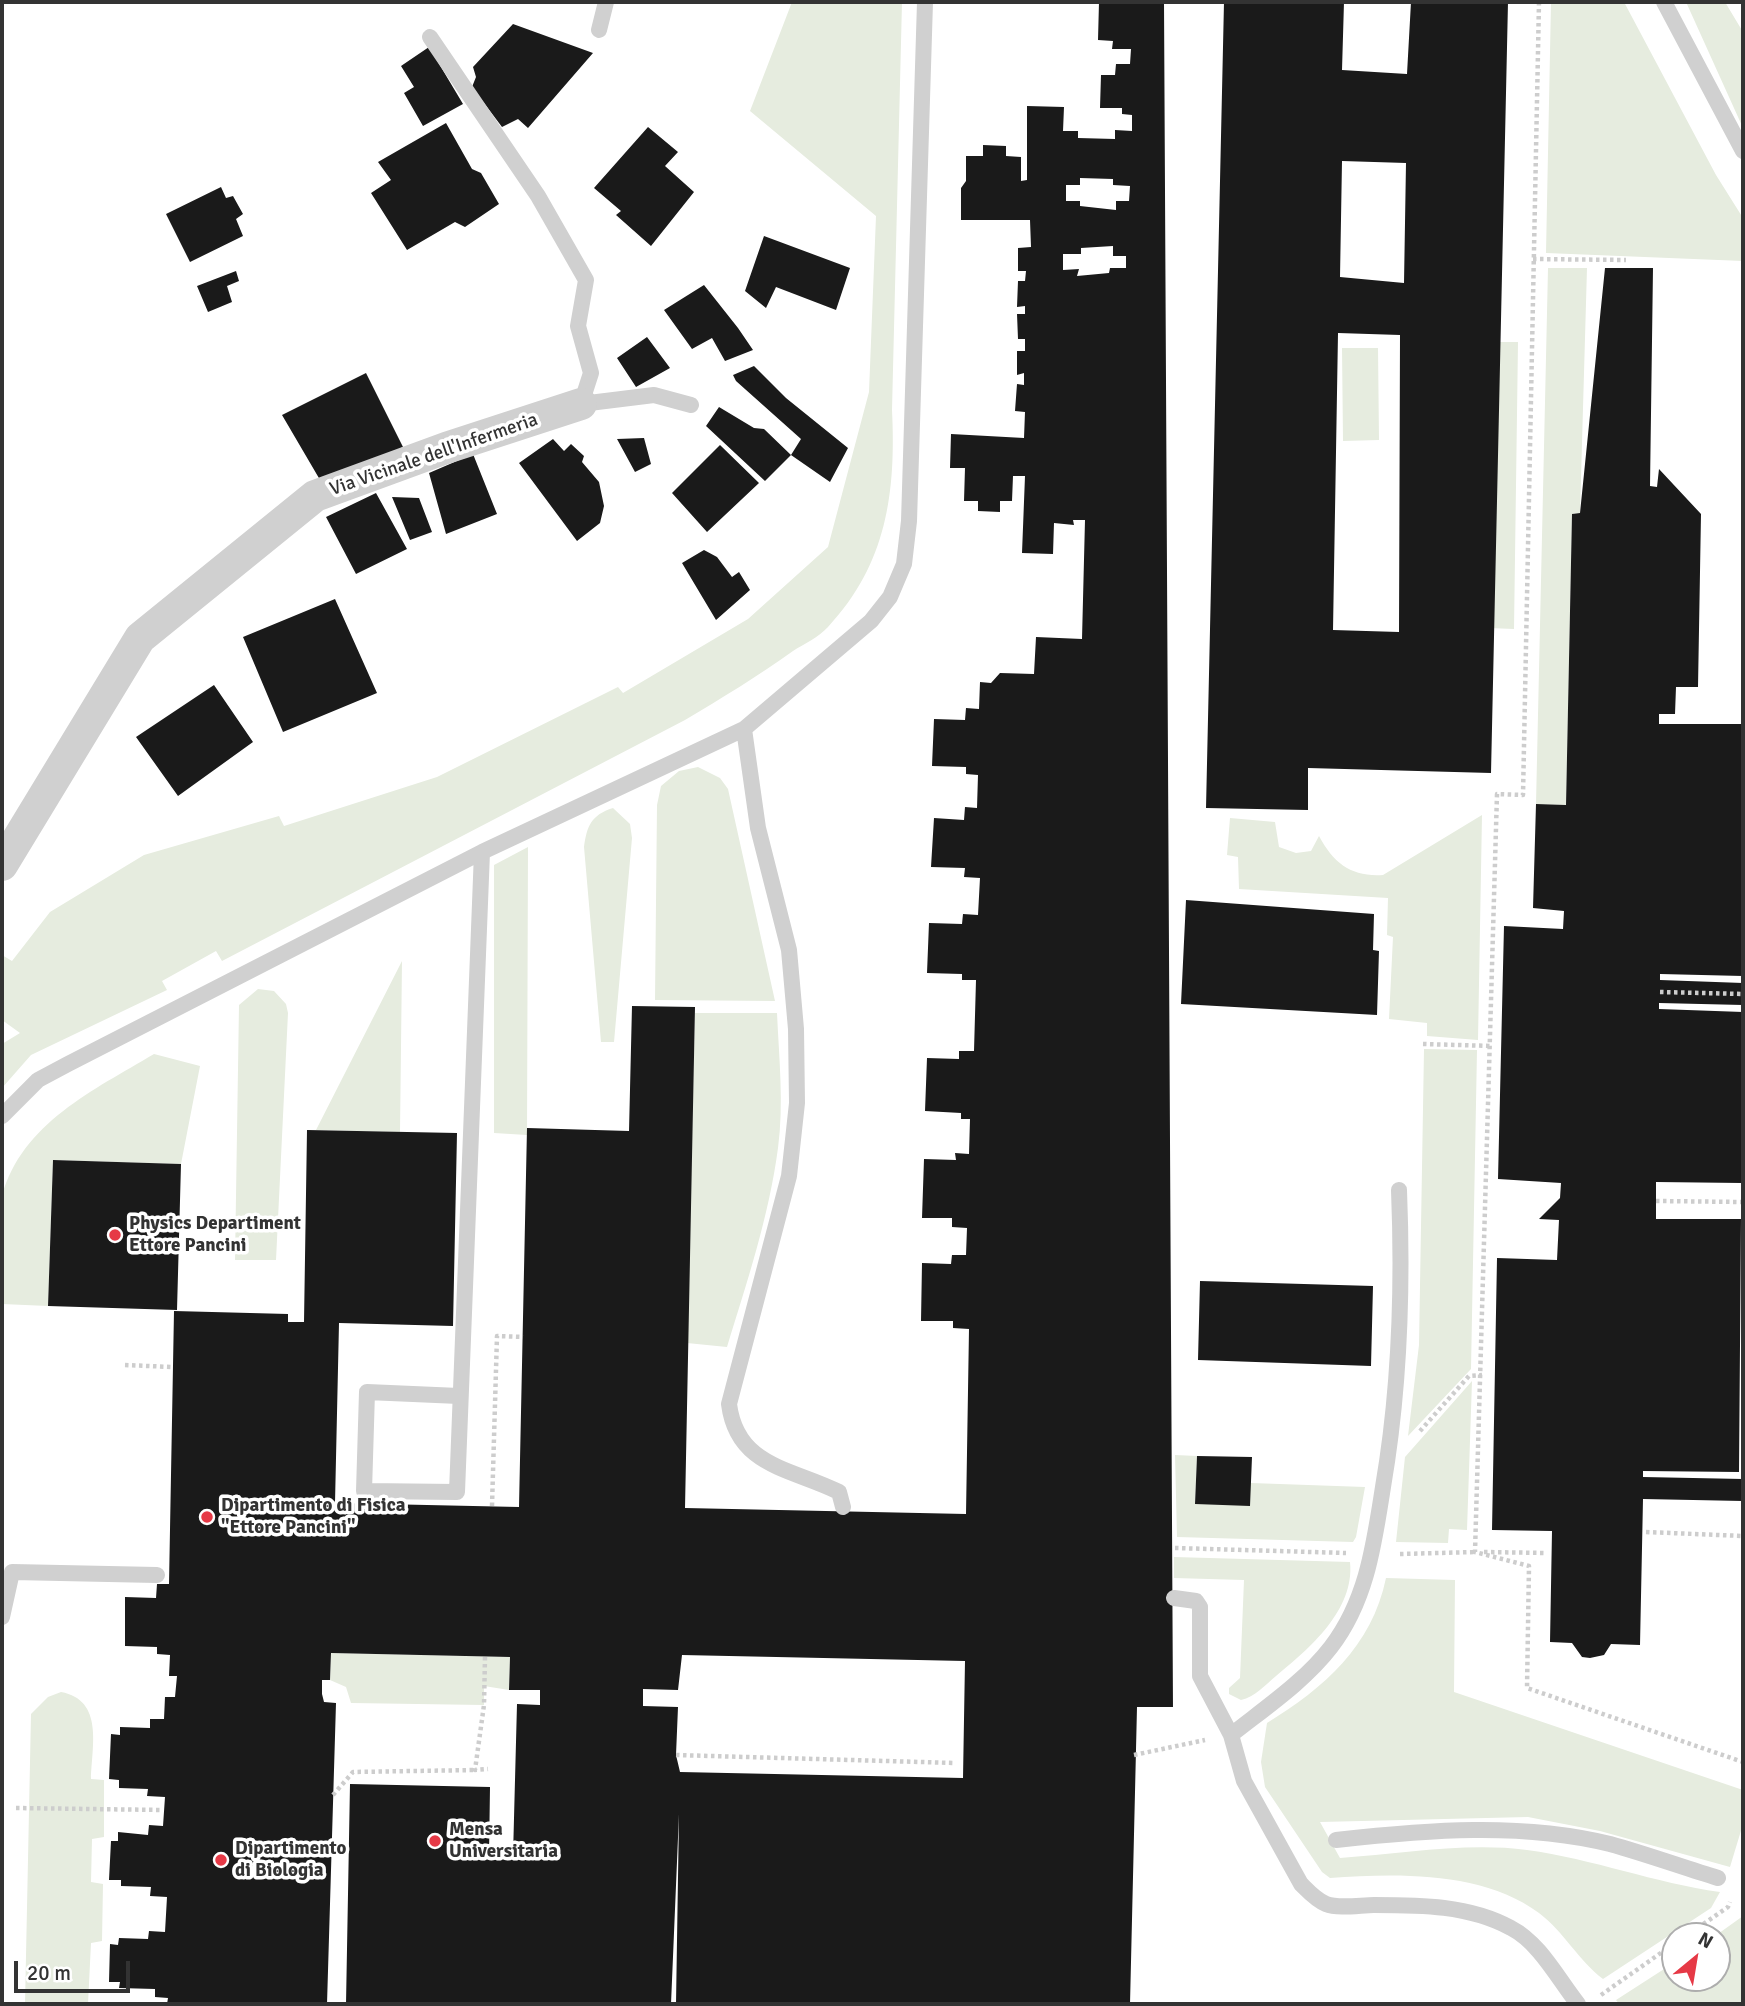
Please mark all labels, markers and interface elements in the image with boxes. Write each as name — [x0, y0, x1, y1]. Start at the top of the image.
street label: Via Vicinale dell'Infermeria — [327, 409, 541, 501]
place label: Physics Departiment Ettore Pancini — [129, 1213, 301, 1257]
marker: Physics Departiment Ettore Pancini — [107, 1227, 123, 1243]
place label: Dipartimento di Fisica "Ettore Pancini" — [221, 1495, 405, 1539]
marker: Dipartimento di Fisica "Ettore Pancini" — [199, 1509, 215, 1525]
place label: Mensa Universitaria — [449, 1819, 558, 1863]
marker: Mensa Universitaria — [427, 1833, 443, 1849]
place label: Dipartimento di Biologia — [235, 1838, 346, 1882]
marker: Dipartimento di Biologia — [213, 1852, 229, 1868]
north arrow — [1661, 1922, 1731, 1992]
text: N — [1694, 1927, 1717, 1954]
scale bar — [18, 1946, 133, 1990]
text: 20 m — [27, 1960, 71, 1986]

